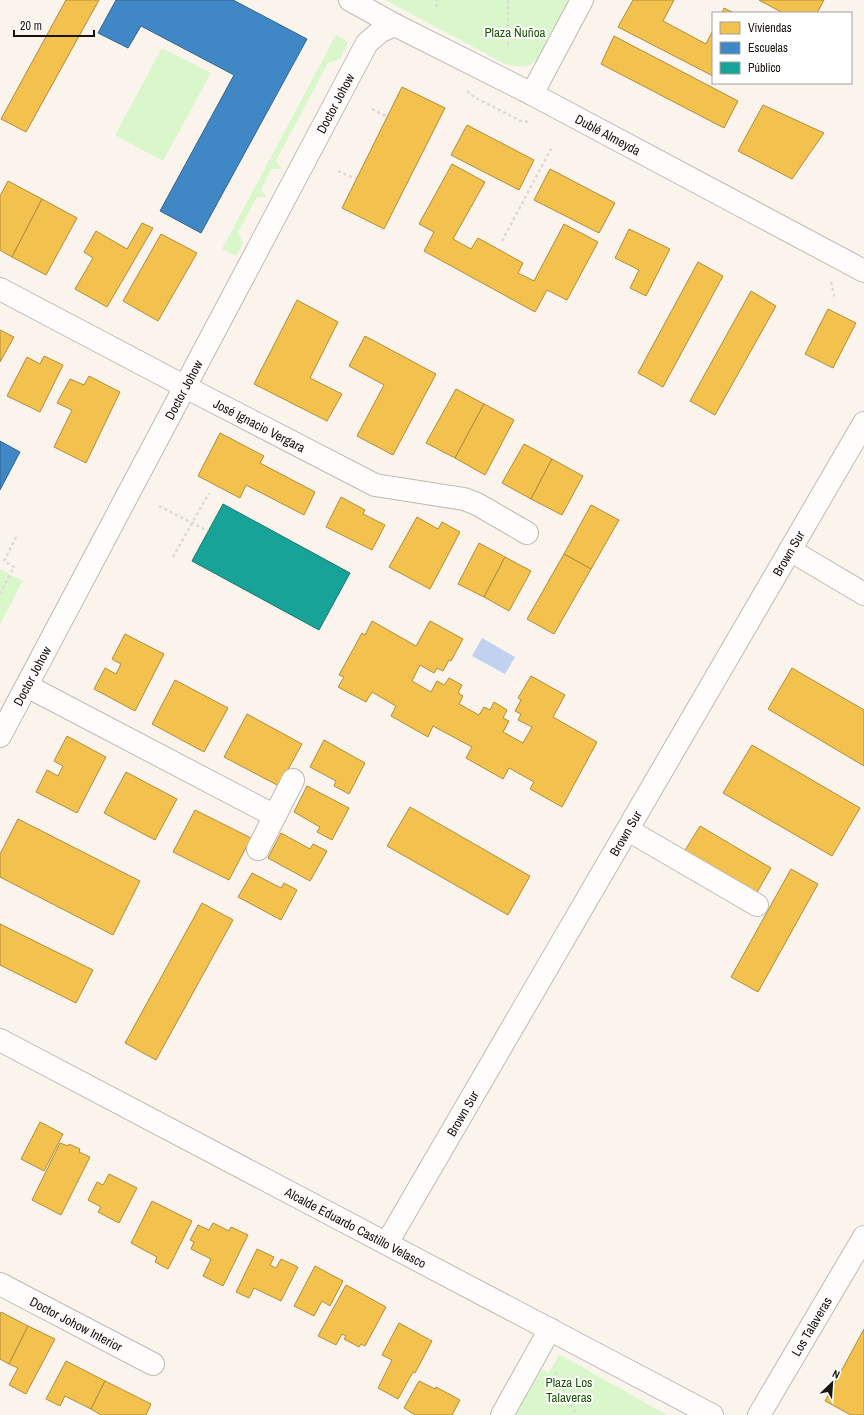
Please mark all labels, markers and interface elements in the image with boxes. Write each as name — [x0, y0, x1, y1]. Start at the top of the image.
scale bar — [14, 12, 94, 38]
legend — [712, 12, 852, 84]
text: 20 m — [20, 18, 42, 34]
text: Viviendas — [748, 20, 792, 36]
park label: Plaza Ñuñoa — [484, 24, 546, 41]
text: Escuelas — [748, 40, 788, 56]
text: Público — [748, 60, 781, 76]
street label: Doctor Johow — [313, 70, 358, 136]
street label: Dublé Almeyda — [572, 111, 644, 159]
street label: Doctor Johow — [161, 357, 207, 423]
street label: José Ignacio Vergara — [210, 395, 308, 456]
street label: Brown Sur — [769, 527, 809, 579]
street label: Doctor Johow — [9, 643, 55, 709]
street label: Brown Sur — [606, 807, 646, 859]
street label: Brown Sur — [443, 1087, 483, 1139]
street label: Alcalde Eduardo Castillo Velasco — [281, 1183, 429, 1272]
street label: Doctor Johow Interior — [27, 1293, 126, 1356]
street label: Los Talaveras — [788, 1294, 836, 1359]
north arrow — [812, 1363, 852, 1403]
text: N — [830, 1366, 842, 1382]
park label: Plaza Los Talaveras — [546, 1374, 592, 1406]

